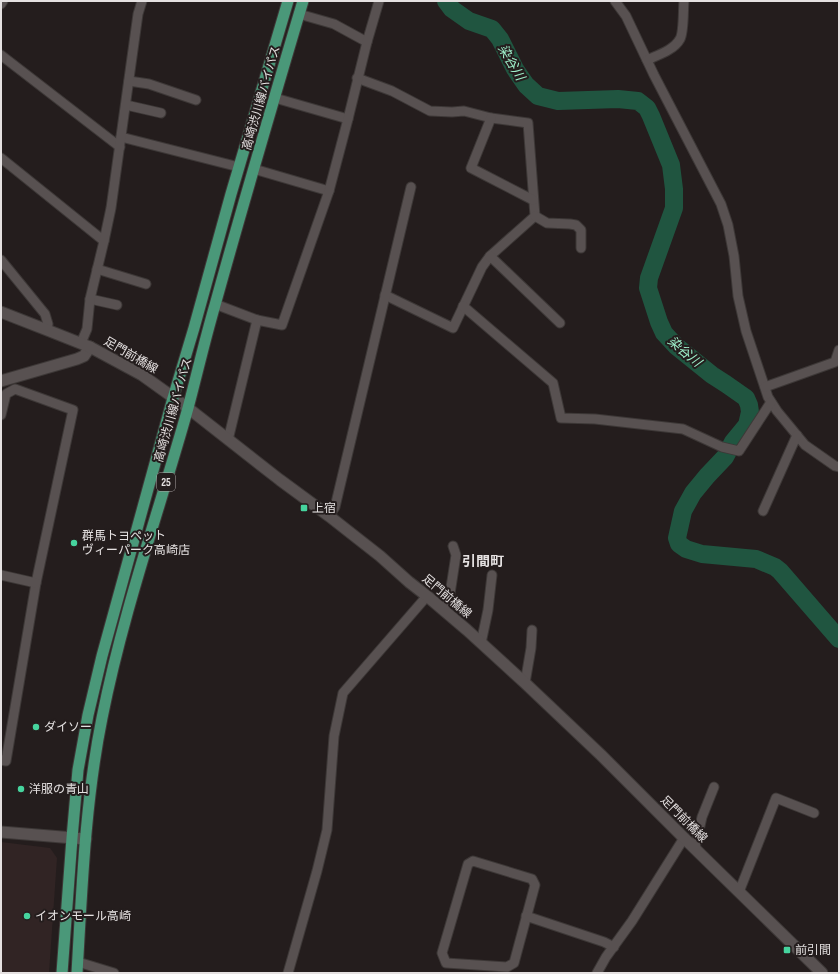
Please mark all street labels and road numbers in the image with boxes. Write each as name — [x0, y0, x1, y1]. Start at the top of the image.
street label: 高崎渋川線バイパス — [239, 44, 284, 152]
street label: 足門前橋線 — [101, 334, 160, 377]
street label: 高崎渋川線バイパス — [151, 356, 196, 464]
road number: 25 — [157, 473, 175, 491]
street label: 足門前橋線 — [419, 571, 474, 621]
street label: 足門前橋線 — [657, 793, 710, 846]

